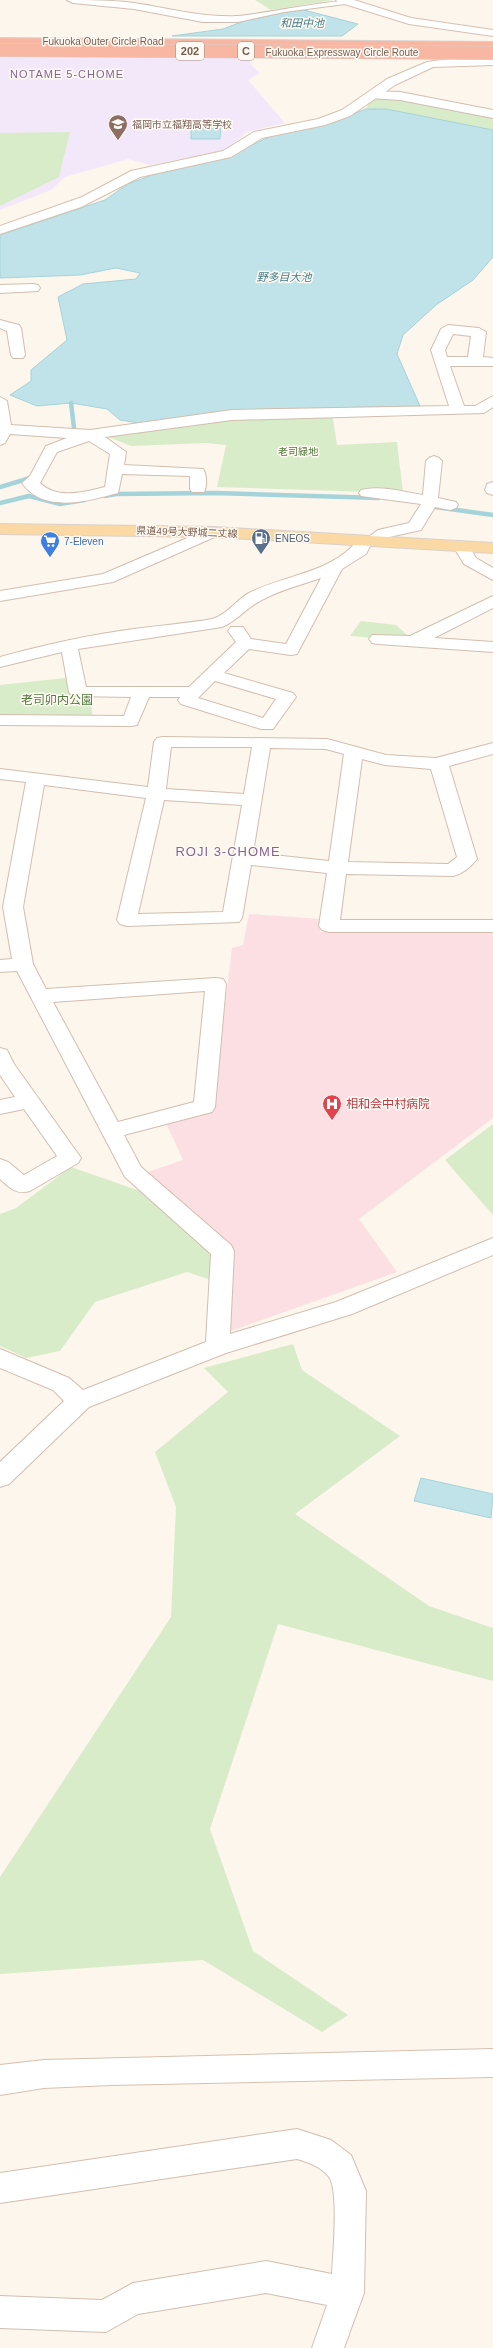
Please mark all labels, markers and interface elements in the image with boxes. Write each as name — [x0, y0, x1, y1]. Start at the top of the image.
water label: 和田中池 — [280, 17, 325, 29]
street label: Fukuoka Outer Circle Road — [42, 36, 164, 47]
road number: 202 — [176, 42, 204, 60]
road number: C — [238, 42, 254, 60]
street label: Fukuoka Expressway Circle Route — [266, 47, 419, 58]
district label: NOTAME 5-CHOME — [10, 68, 124, 80]
school or university icon: 福岡市立福翔高等学校 — [107, 113, 129, 141]
place label: 福岡市立福翔高等学校 — [132, 119, 232, 130]
water label: 野多目大池 — [257, 271, 312, 283]
park label: 老司緑地 — [278, 446, 319, 457]
street label: 県道49号大野城二丈線 — [136, 525, 238, 539]
fuel station icon: ENEOS — [250, 527, 272, 555]
supermarket icon: 7-Eleven — [39, 530, 61, 558]
place label: ENEOS — [275, 533, 310, 544]
place label: 7-Eleven — [64, 536, 103, 547]
park label: 老司卯内公園 — [21, 693, 93, 707]
district label: ROJI 3-CHOME — [175, 844, 281, 859]
hospital icon: 相和会中村病院 — [321, 1093, 343, 1121]
place label: 相和会中村病院 — [346, 1097, 430, 1111]

